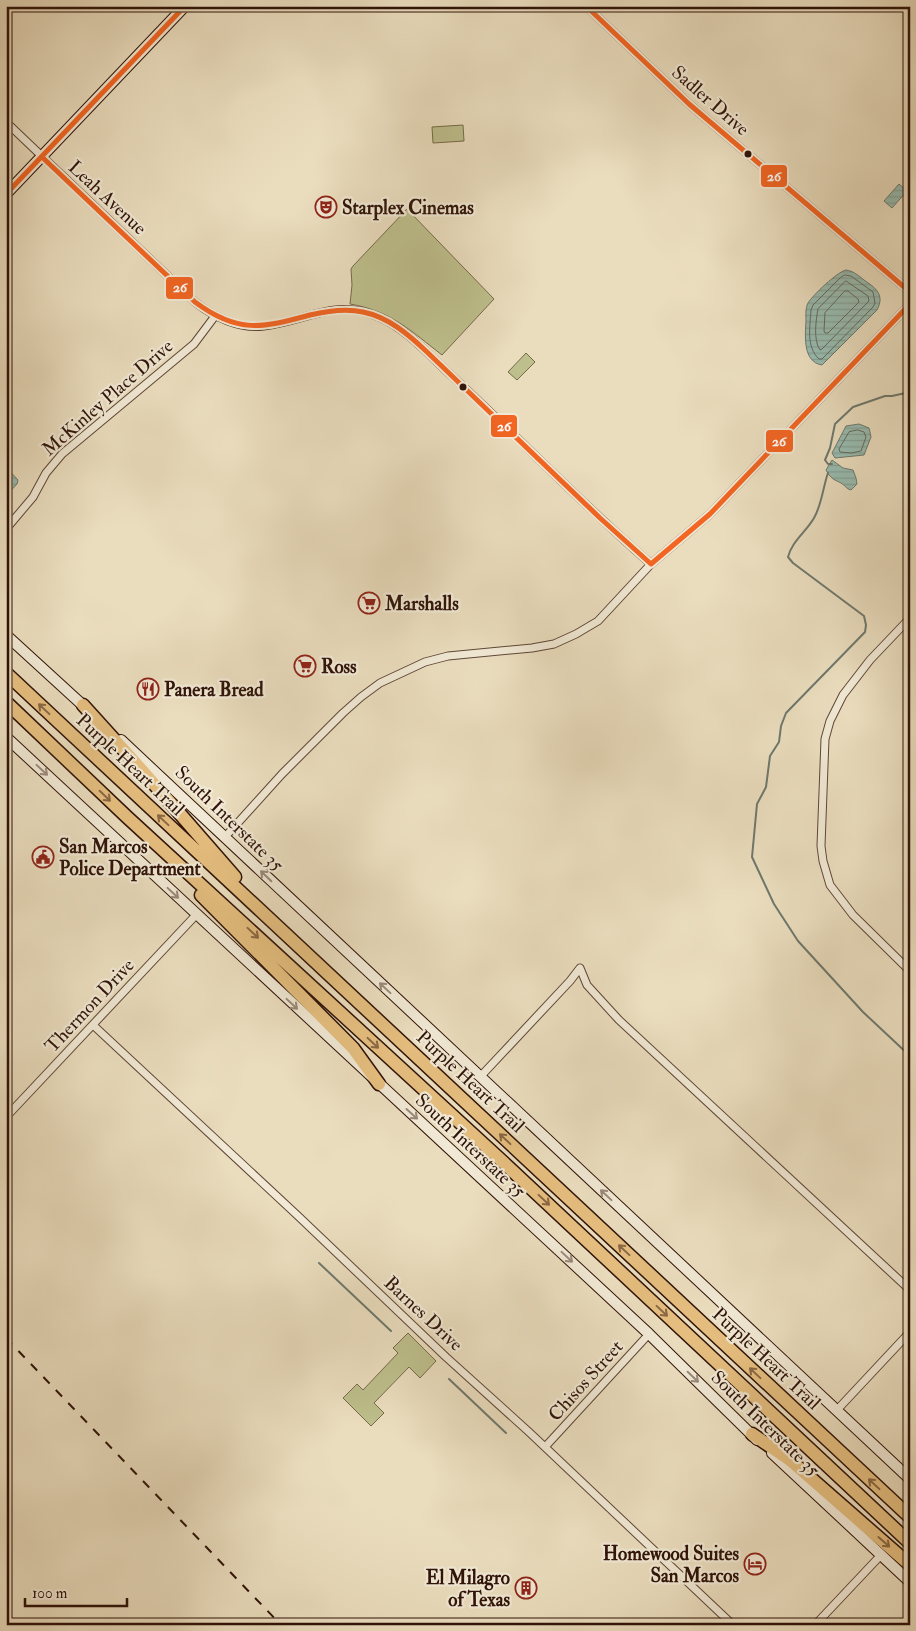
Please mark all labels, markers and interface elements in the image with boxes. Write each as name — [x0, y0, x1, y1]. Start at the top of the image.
street label: Sadler Drive — [667, 61, 754, 141]
unlabelled marker — [743, 149, 753, 159]
street label: Leah Avenue — [63, 155, 152, 240]
line badge: 26 — [760, 164, 788, 188]
text: 26 — [767, 168, 782, 185]
theatre icon: Starplex Cinemas — [314, 195, 338, 219]
place label: Starplex Cinemas — [342, 196, 474, 221]
line badge: 26 — [165, 276, 194, 300]
text: 26 — [173, 279, 188, 296]
street label: McKinley Place Drive — [37, 334, 178, 461]
unlabelled marker — [458, 382, 468, 392]
line badge: 26 — [490, 414, 518, 438]
text: 26 — [497, 418, 512, 435]
line badge: 26 — [765, 429, 794, 453]
text: 26 — [772, 433, 787, 450]
supermarket icon: Marshalls — [357, 591, 381, 615]
place label: Marshalls — [384, 592, 459, 616]
supermarket icon: Ross — [293, 654, 317, 678]
place label: Ross — [321, 655, 357, 679]
restaurant icon: Panera Bread — [136, 677, 160, 701]
place label: Panera Bread — [164, 678, 264, 702]
one-way arrow — [38, 703, 51, 715]
street label: Purple Heart Trail — [70, 708, 190, 822]
street label: South Interstate 35 — [170, 761, 289, 877]
one-way arrow — [35, 764, 48, 776]
one-way arrow — [99, 790, 111, 802]
one-way arrow — [157, 814, 169, 826]
place label: San Marcos Police Department — [59, 835, 201, 882]
public building icon: San Marcos Police Department — [31, 845, 55, 869]
one-way arrow — [260, 870, 272, 882]
one-way arrow — [167, 887, 180, 899]
one-way arrow — [247, 927, 260, 939]
street label: Thermon Drive — [40, 954, 140, 1058]
one-way arrow — [379, 982, 392, 994]
one-way arrow — [286, 998, 299, 1010]
street label: Purple Heart Trail — [410, 1025, 530, 1139]
one-way arrow — [366, 1037, 379, 1049]
street label: South Interstate 35 — [410, 1088, 531, 1203]
one-way arrow — [405, 1108, 418, 1120]
one-way arrow — [499, 1133, 512, 1145]
one-way arrow — [600, 1189, 612, 1201]
one-way arrow — [537, 1194, 550, 1206]
one-way arrow — [618, 1244, 630, 1256]
one-way arrow — [560, 1251, 573, 1263]
street label: Barnes Drive — [379, 1271, 468, 1356]
street label: Purple Heart Trail — [706, 1302, 826, 1416]
one-way arrow — [656, 1305, 669, 1317]
street label: Chisos Street — [543, 1335, 628, 1426]
street label: South Interstate 35 — [706, 1366, 825, 1482]
one-way arrow — [749, 1367, 762, 1379]
one-way arrow — [686, 1371, 699, 1383]
one-way arrow — [868, 1478, 881, 1490]
one-way arrow — [877, 1536, 890, 1547]
place label: Homewood Suites San Marcos — [603, 1542, 739, 1588]
hotel icon: Homewood Suites San Marcos — [743, 1552, 767, 1576]
place label: El Milagro of Texas — [426, 1566, 510, 1612]
scale bar — [25, 1576, 128, 1608]
building icon: El Milagro of Texas — [514, 1576, 538, 1600]
text: 100 m — [32, 1584, 68, 1603]

